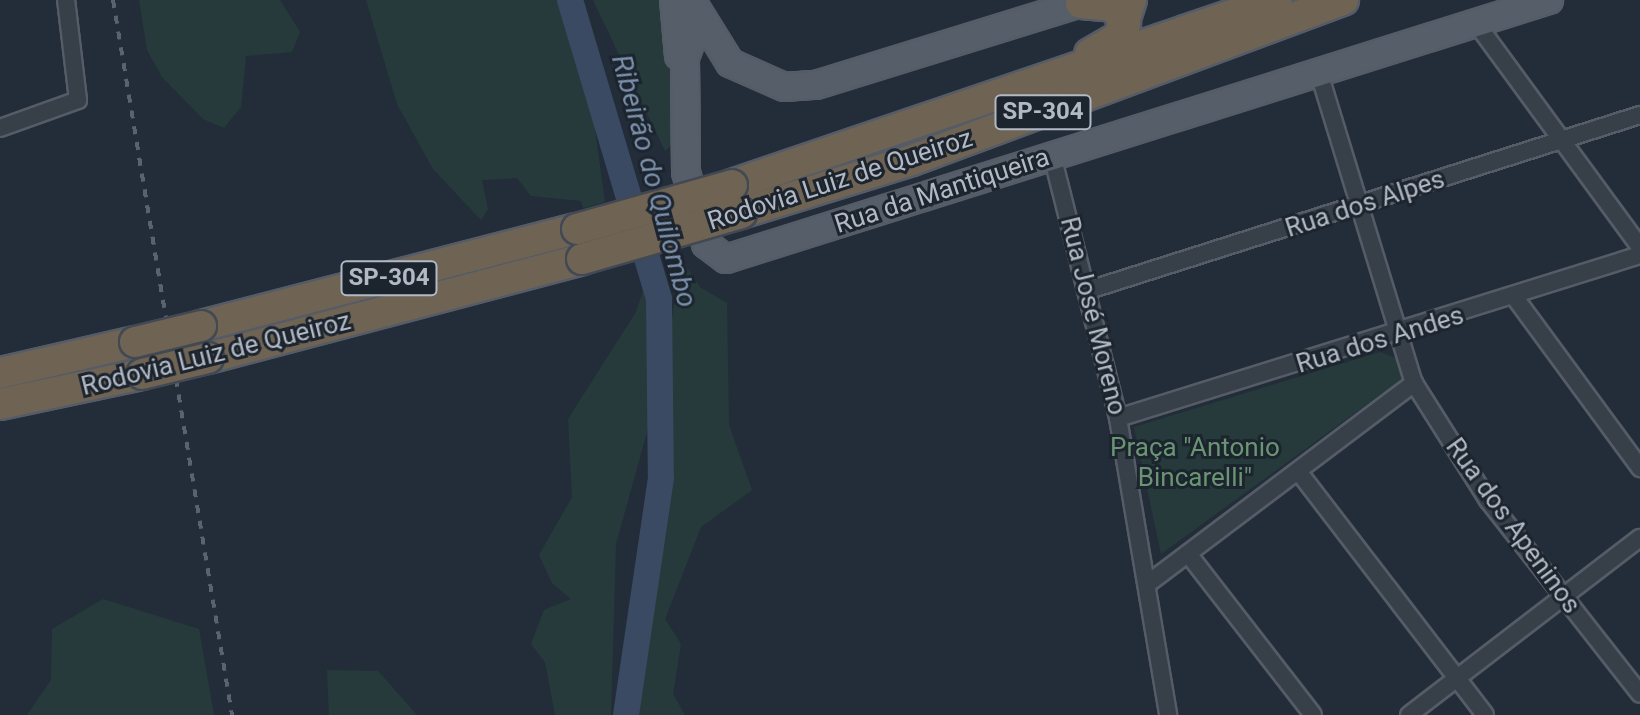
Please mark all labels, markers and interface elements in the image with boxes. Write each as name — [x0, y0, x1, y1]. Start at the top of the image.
water label: Ribeirão do Quilombo — [604, 51, 704, 311]
road number: SP-304 — [993, 92, 1093, 132]
street label: Rodovia Luiz de Queiroz — [704, 122, 976, 238]
street label: Rua da Mantiqueira — [831, 142, 1053, 240]
street label: Rua dos Alpes — [1282, 164, 1448, 244]
street label: Rua José Moreno — [1053, 214, 1133, 418]
road number: SP-304 — [339, 258, 439, 298]
street label: Rua dos Andes — [1292, 300, 1468, 380]
street label: Rodovia Luiz de Queiroz — [78, 305, 354, 403]
park label: Praça "Antonio Bincarelli" — [1110, 432, 1280, 494]
street label: Rua dos Apeninos — [1439, 432, 1587, 620]

